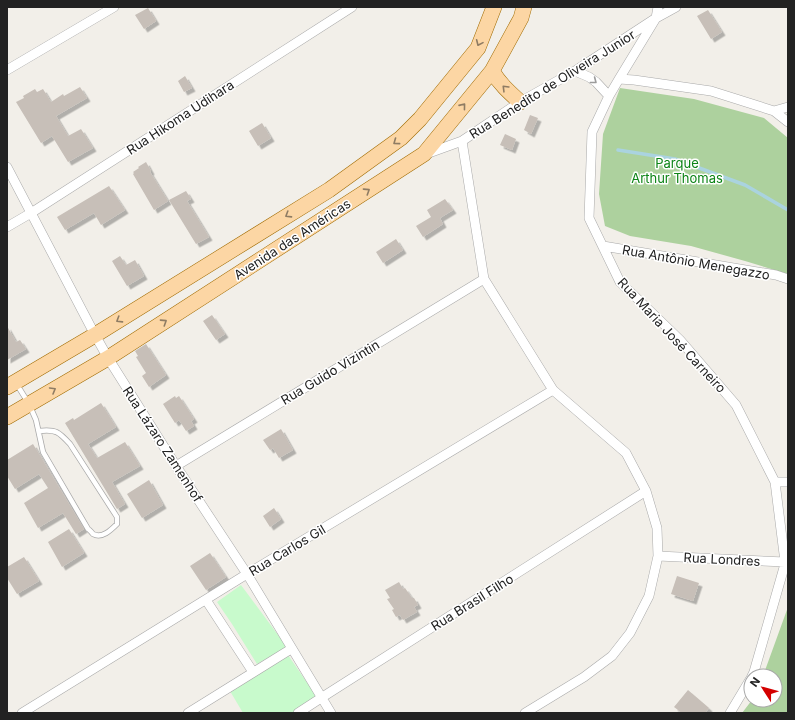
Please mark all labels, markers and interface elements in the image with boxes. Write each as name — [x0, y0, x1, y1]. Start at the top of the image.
street label: Rua Benedito de Oliveira Junior — [466, 26, 638, 142]
one-way arrow — [476, 40, 484, 47]
street label: Rua Hikoma Udihara — [123, 76, 237, 158]
one-way arrow — [589, 77, 596, 84]
one-way arrow — [502, 85, 510, 93]
one-way arrow — [459, 104, 466, 111]
one-way arrow — [393, 137, 400, 144]
park label: Parque Arthur Thomas — [631, 155, 723, 186]
one-way arrow — [363, 188, 370, 196]
street label: Avenida das Américas — [231, 195, 354, 283]
one-way arrow — [286, 210, 293, 217]
street label: Rua Antônio Menegazzo — [621, 241, 771, 283]
street label: Rua Maria José Carneiro — [615, 274, 730, 396]
one-way arrow — [116, 316, 123, 323]
one-way arrow — [159, 320, 166, 327]
street label: Rua Guido Vizintin — [278, 336, 382, 408]
street label: Rua Lázaro Zamenhof — [120, 383, 206, 505]
one-way arrow — [49, 387, 56, 394]
street label: Rua Carlos Gil — [246, 521, 328, 579]
street label: Rua Londres — [683, 549, 761, 569]
street label: Rua Brasil Filho — [428, 570, 516, 634]
north arrow — [743, 668, 783, 708]
text: N — [747, 675, 763, 690]

